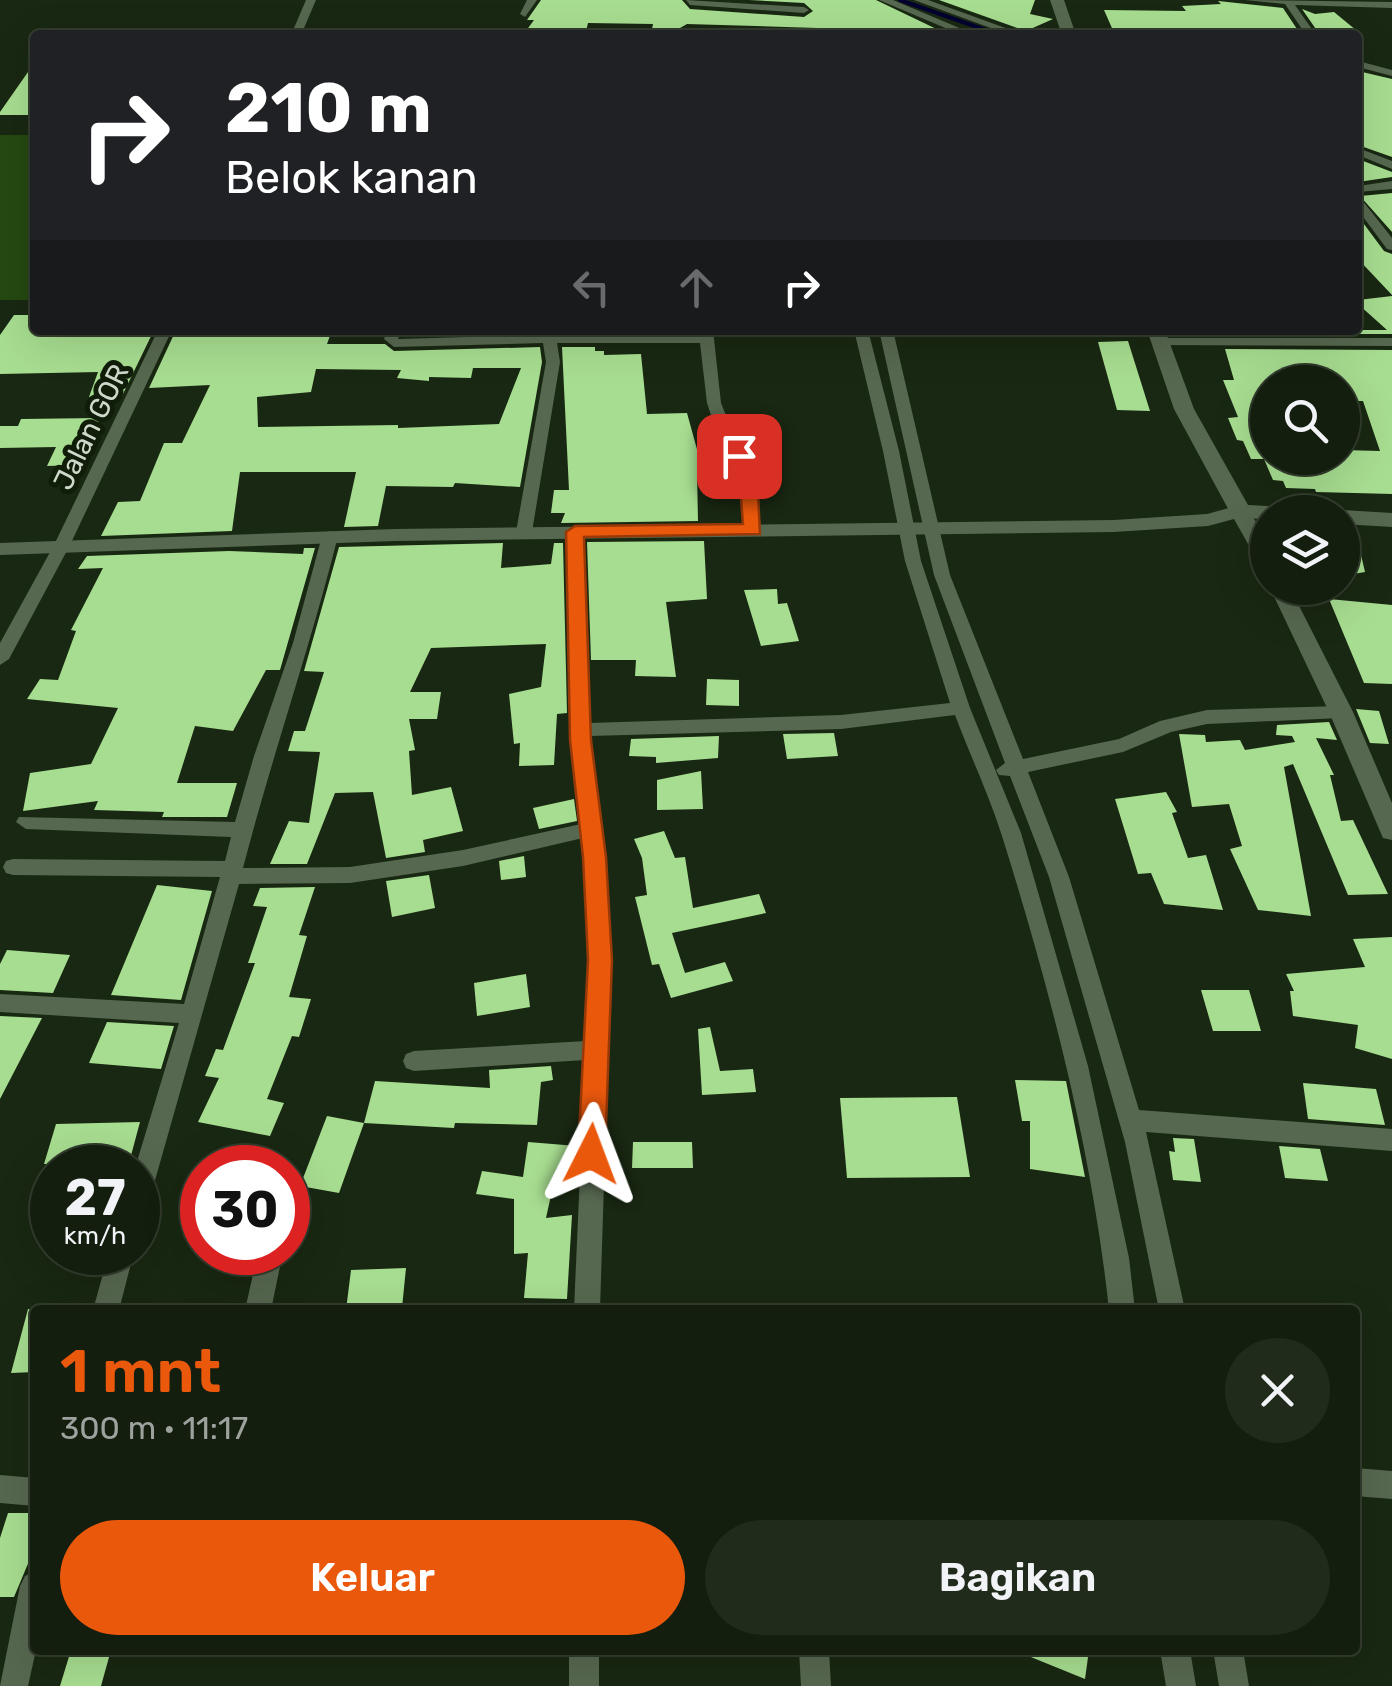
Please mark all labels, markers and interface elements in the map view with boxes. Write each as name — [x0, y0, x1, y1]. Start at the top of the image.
text: 210 m — [225, 67, 432, 150]
icon: right — [60, 70, 190, 200]
text: Belok kanan — [225, 151, 478, 204]
icon: left — [564, 260, 619, 315]
icon: ahead — [669, 260, 724, 315]
icon: right — [774, 260, 829, 315]
street label: Jalan GOR — [46, 359, 136, 495]
map controls — [1250, 365, 1360, 605]
button: search — [1250, 365, 1360, 475]
pin — [697, 414, 782, 499]
icon: arrive — [712, 429, 767, 484]
button: layers — [1250, 495, 1360, 605]
position arrow — [539, 1102, 643, 1206]
speed limit sign: 30 — [180, 1145, 310, 1275]
text: 27 — [64, 1168, 126, 1228]
text: km/h — [64, 1221, 126, 1250]
text: 1 mnt — [60, 1336, 221, 1407]
button: close — [1225, 1338, 1330, 1443]
text: 300 m · 11:17 — [60, 1409, 248, 1447]
button: Keluar — [60, 1520, 685, 1635]
button: Bagikan — [705, 1520, 1330, 1635]

